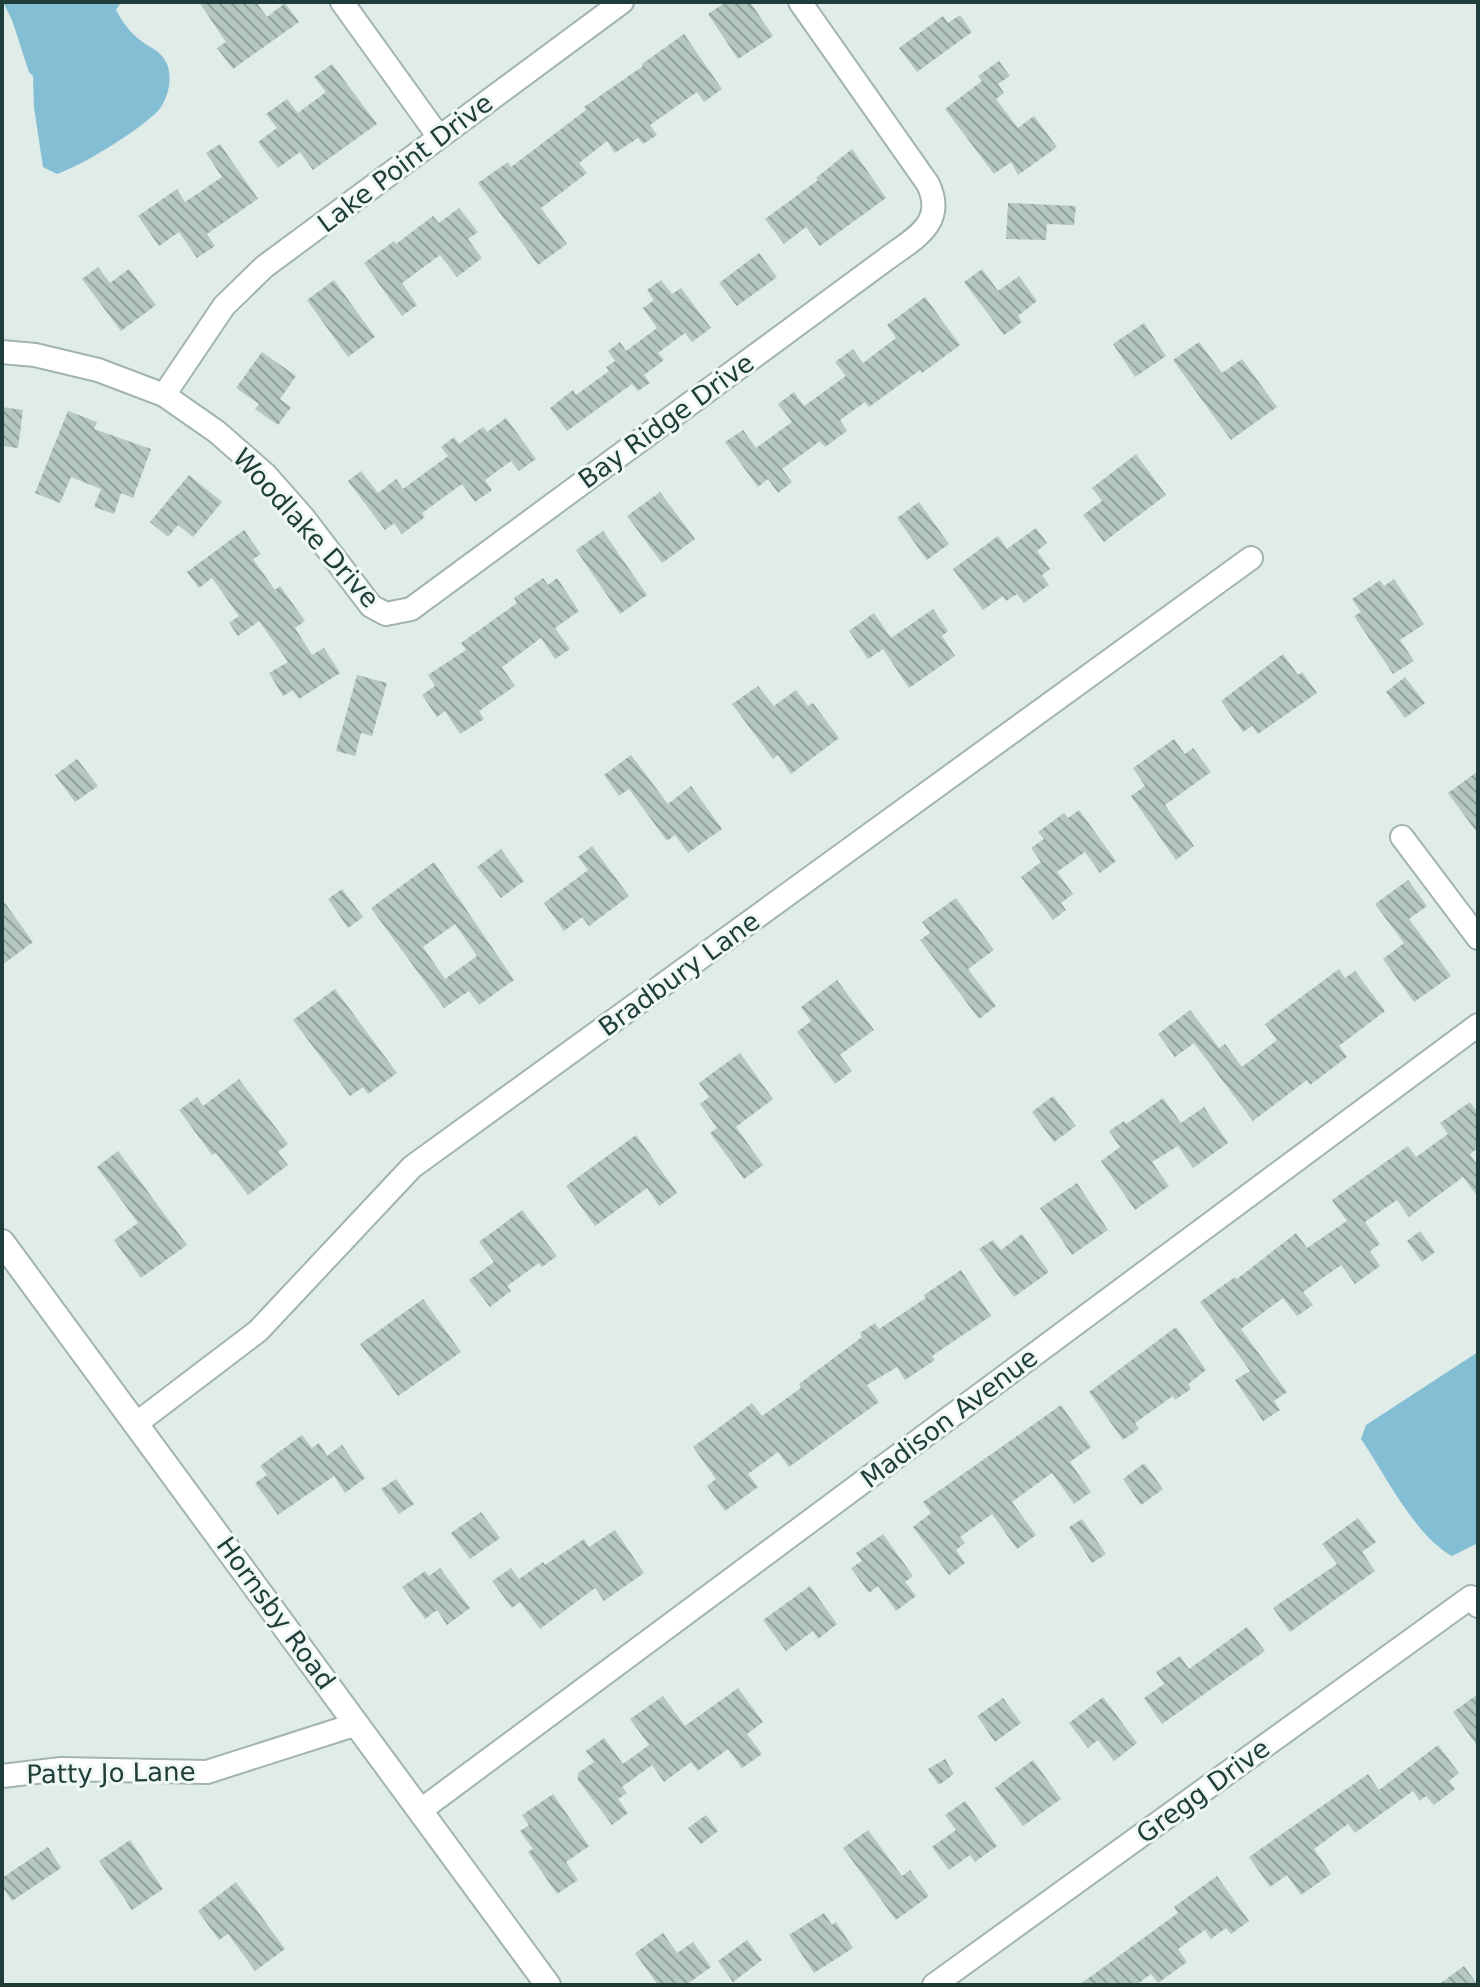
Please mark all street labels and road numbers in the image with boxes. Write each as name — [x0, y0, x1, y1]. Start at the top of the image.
street label: Lake Point Drive — [312, 88, 498, 238]
street label: Bay Ridge Drive — [573, 347, 759, 495]
street label: Woodlake Drive — [227, 442, 385, 614]
street label: Bradbury Lane — [593, 906, 765, 1042]
street label: Madison Avenue — [855, 1342, 1043, 1494]
street label: Hornsby Road — [211, 1531, 341, 1695]
street label: Gregg Drive — [1131, 1733, 1275, 1849]
street label: Patty Jo Lane — [26, 1757, 196, 1789]

